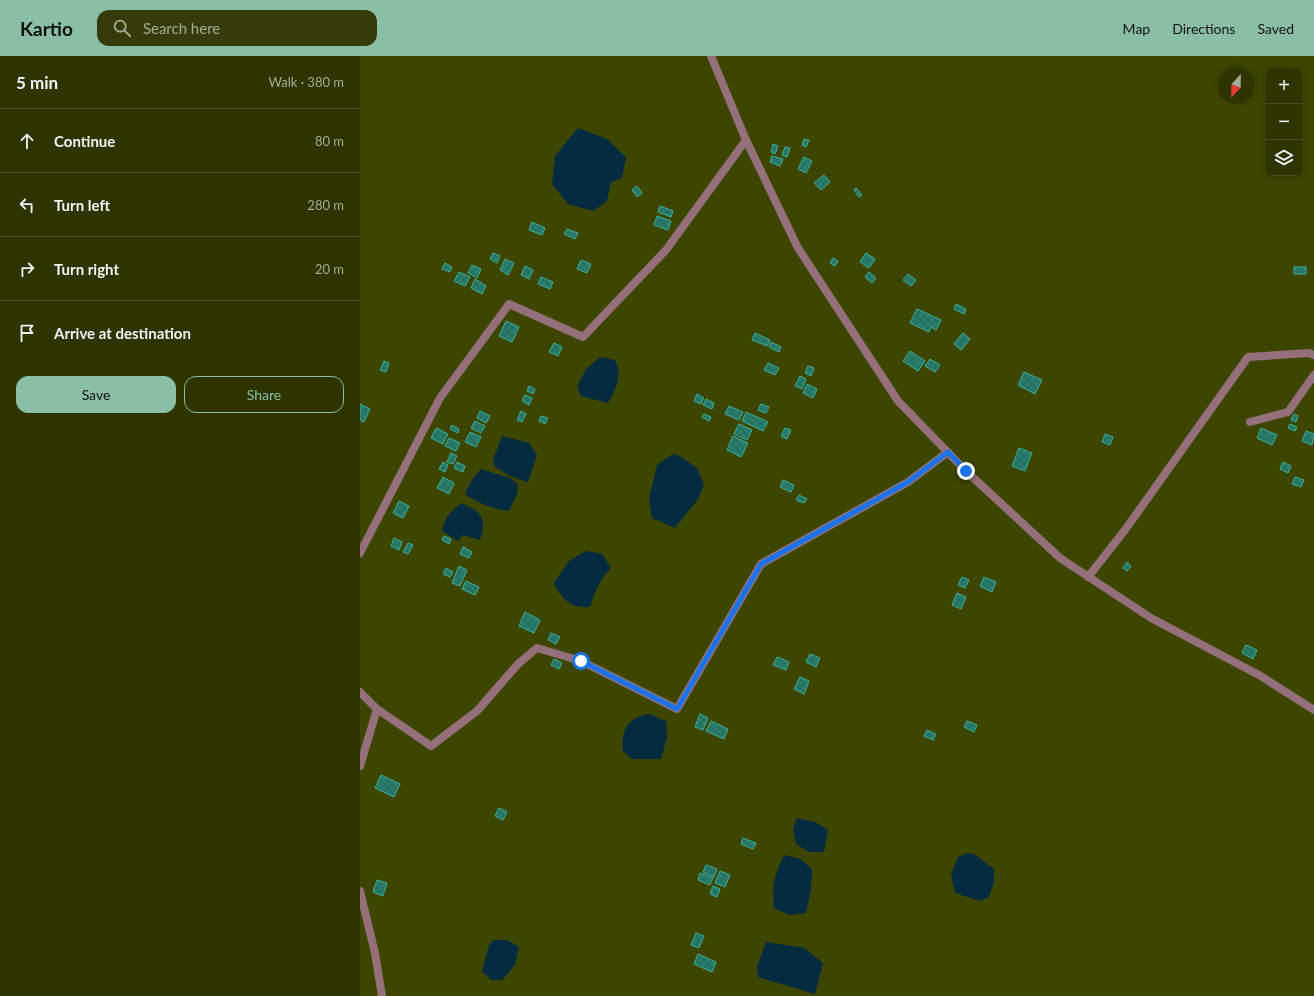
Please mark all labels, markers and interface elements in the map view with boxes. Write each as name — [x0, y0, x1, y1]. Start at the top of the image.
search box — [97, 10, 377, 46]
text: Kartio — [20, 17, 73, 40]
icon: search — [111, 17, 133, 39]
text: Search here — [143, 19, 220, 37]
text: Map — [1123, 20, 1150, 37]
text: Directions — [1172, 20, 1235, 37]
text: Saved — [1257, 20, 1294, 37]
north arrow — [1218, 68, 1254, 104]
map controls — [1266, 68, 1302, 176]
button: + — [1266, 68, 1302, 104]
text: 5 min — [16, 72, 58, 93]
text: Walk · 380 m — [268, 74, 344, 90]
button: − — [1266, 104, 1302, 140]
icon: ahead — [16, 130, 38, 152]
text: Continue — [54, 132, 115, 150]
text: 80 m — [315, 133, 344, 149]
button: layers — [1266, 140, 1302, 176]
icon: left — [16, 194, 38, 216]
text: Turn left — [54, 196, 110, 214]
text: 280 m — [307, 197, 344, 213]
icon: right — [16, 258, 38, 280]
text: Turn right — [54, 260, 119, 278]
text: 20 m — [315, 261, 344, 277]
icon: arrive — [16, 322, 38, 344]
text: Arrive at destination — [54, 324, 191, 342]
button: Save — [16, 376, 176, 413]
button: Share — [184, 376, 344, 413]
route end — [957, 462, 975, 480]
route start — [572, 652, 590, 670]

